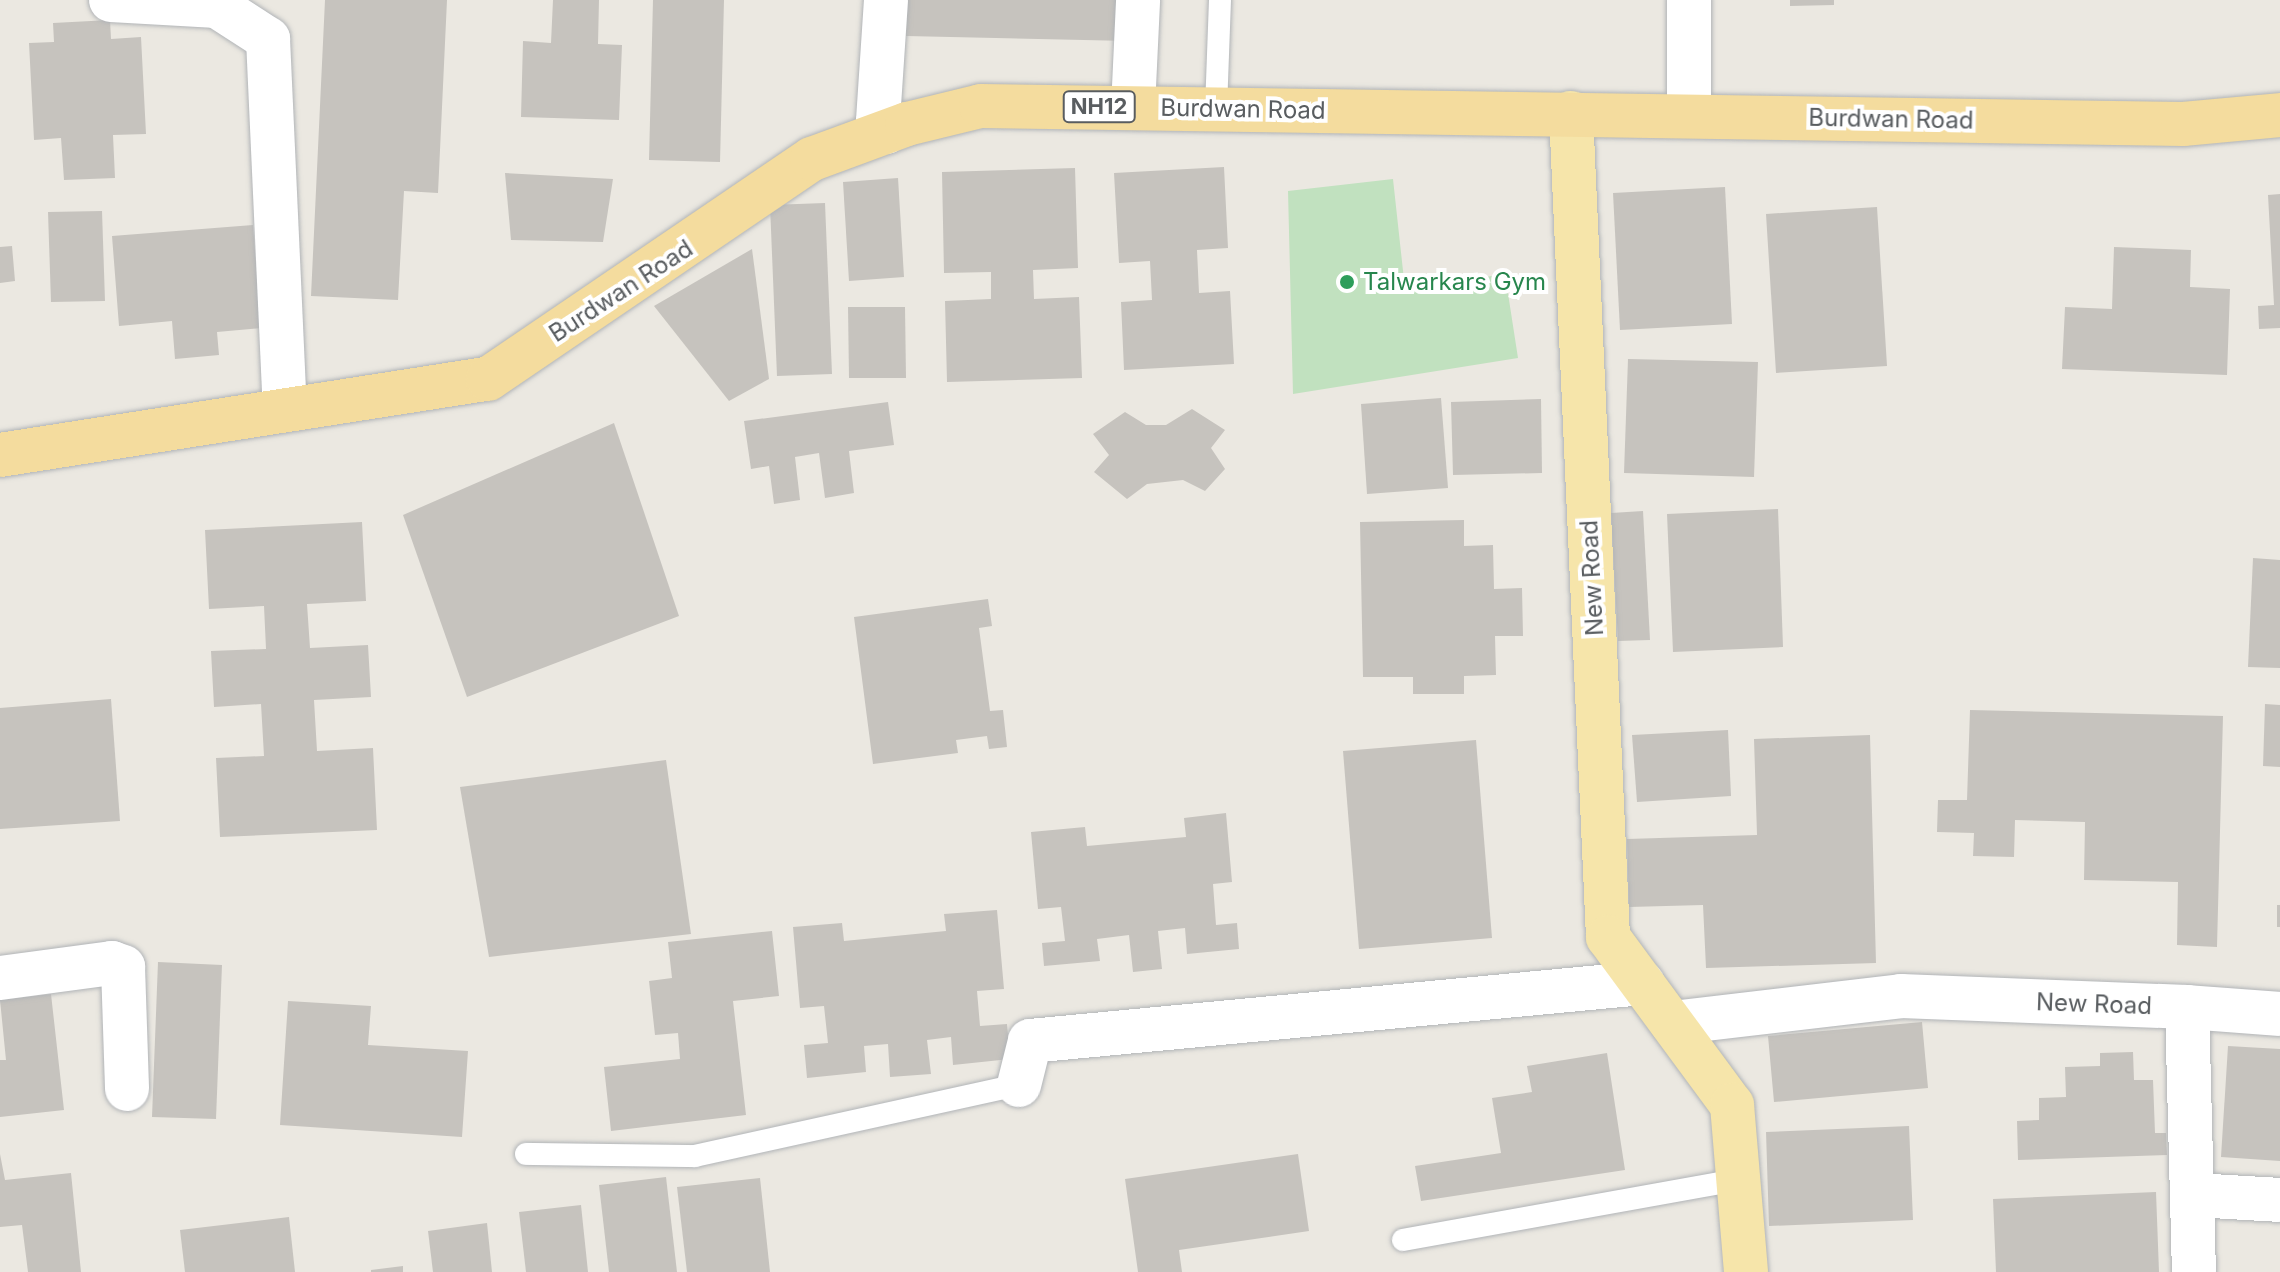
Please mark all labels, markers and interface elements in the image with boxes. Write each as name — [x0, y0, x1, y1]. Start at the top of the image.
road number: NH12 — [1061, 89, 1137, 125]
street label: Burdwan Road — [1160, 93, 1326, 125]
street label: Burdwan Road — [1808, 103, 1974, 135]
street label: Burdwan Road — [544, 234, 698, 348]
place label: Talwarkars Gym — [1363, 268, 1546, 296]
marker: Talwarkars Gym — [1338, 273, 1356, 291]
street label: New Road — [1575, 519, 1609, 637]
street label: New Road — [2036, 988, 2152, 1020]

